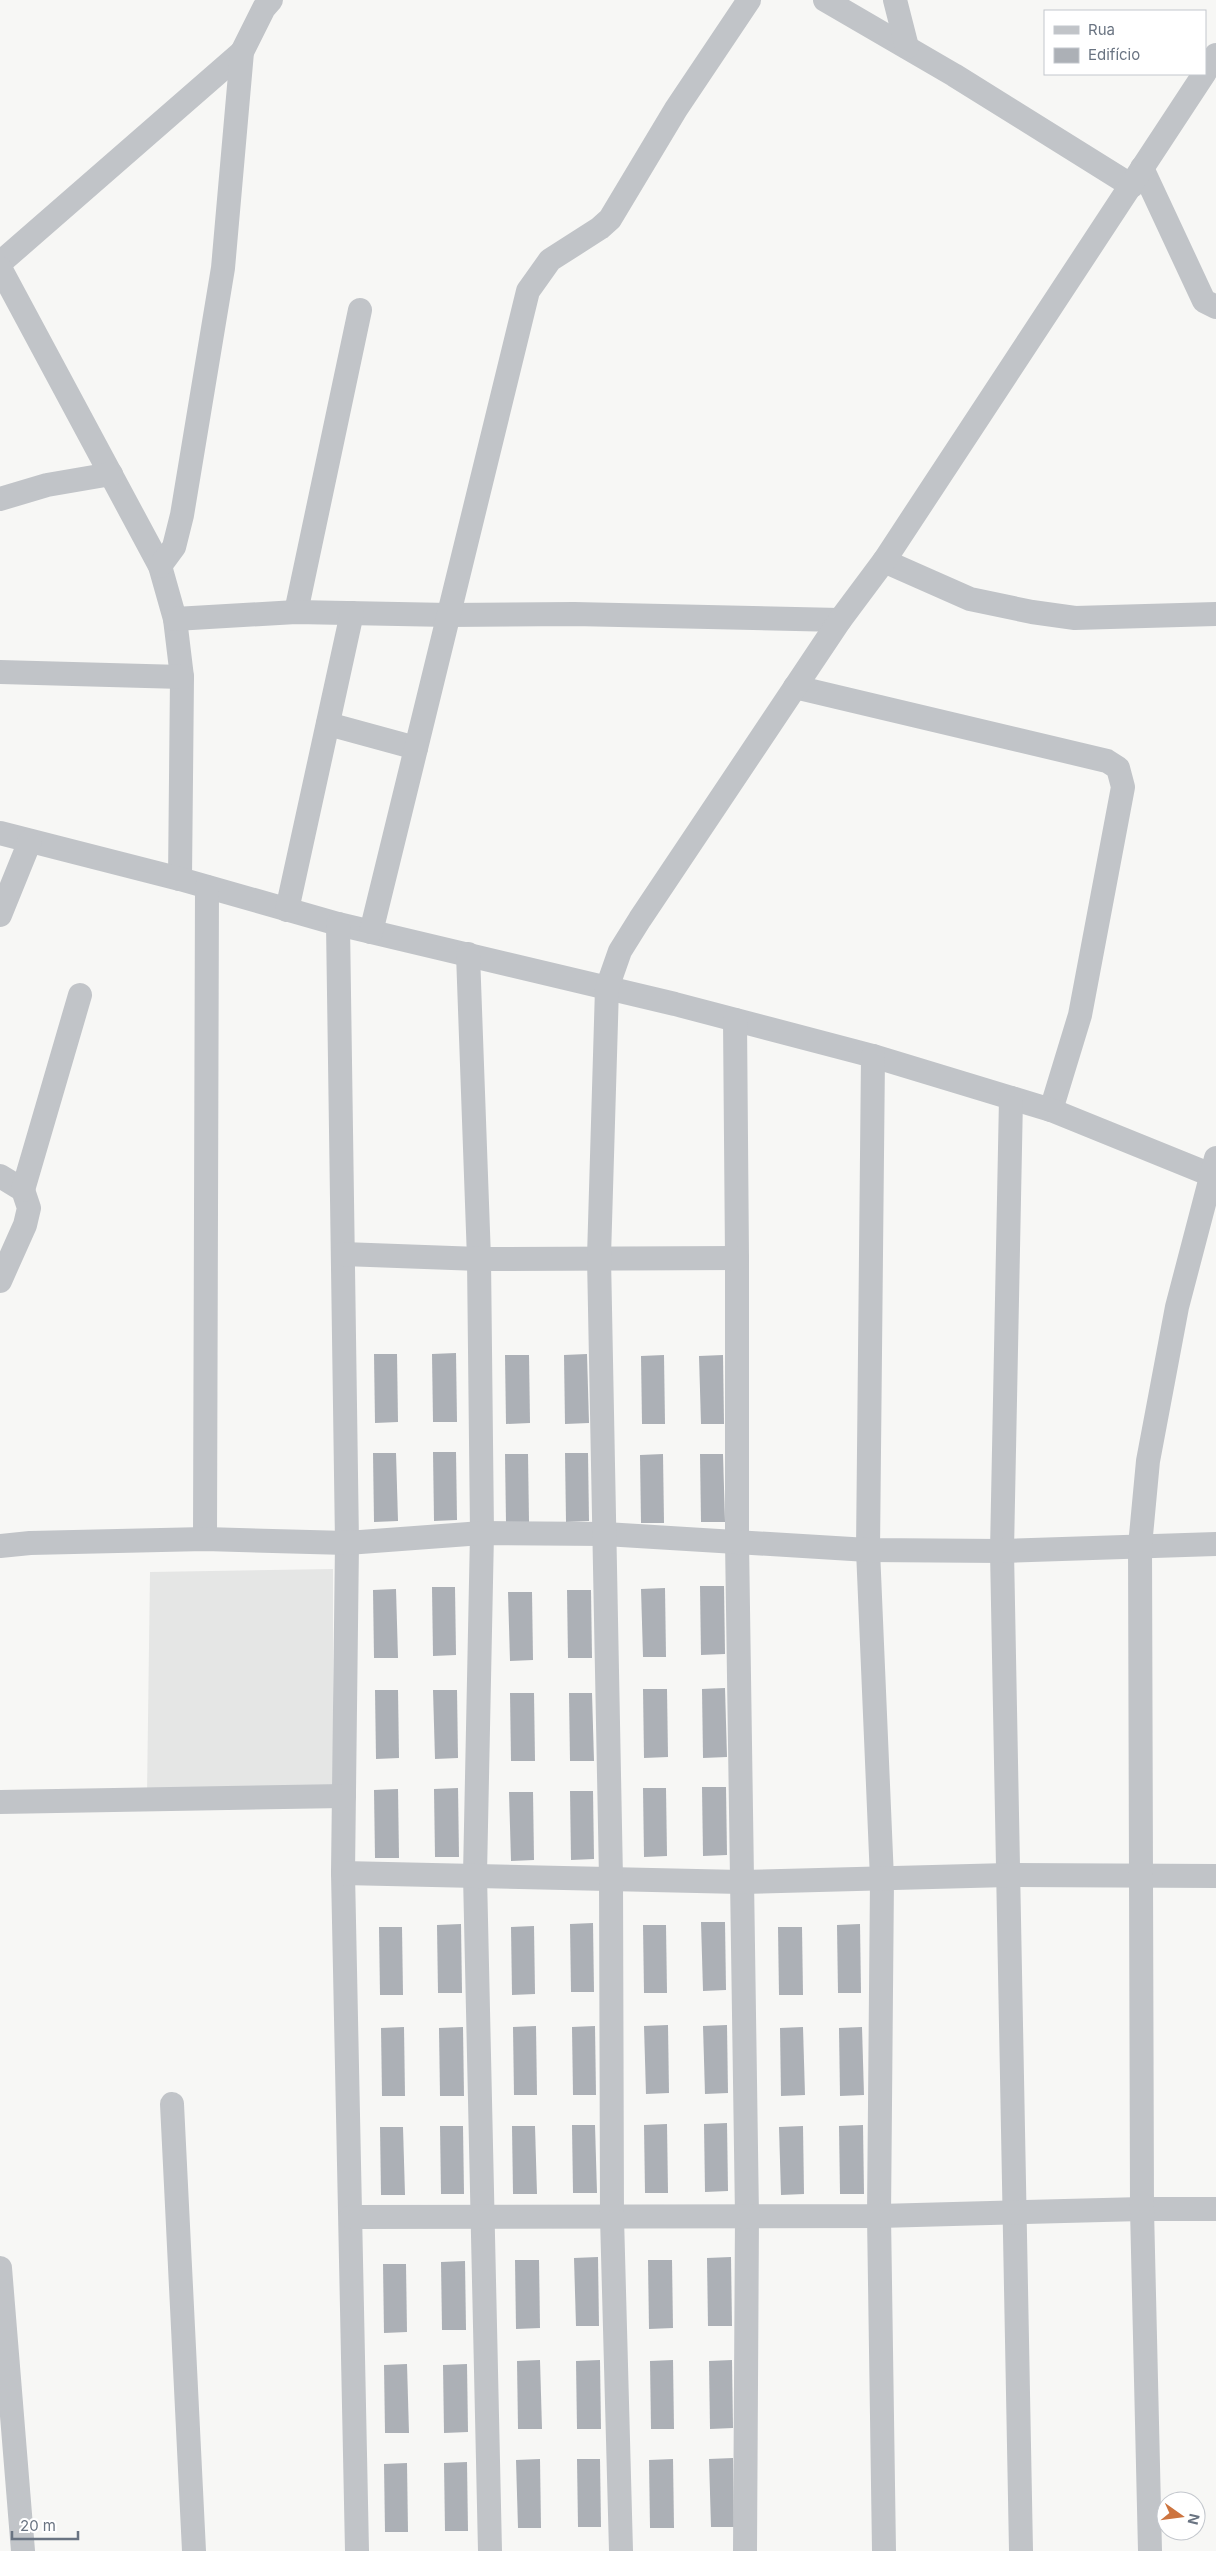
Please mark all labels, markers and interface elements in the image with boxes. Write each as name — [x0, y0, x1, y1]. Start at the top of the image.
legend — [1044, 10, 1206, 75]
text: Rua — [1088, 20, 1115, 39]
text: Edifício — [1088, 45, 1140, 64]
north arrow — [1156, 2491, 1206, 2541]
scale bar — [12, 2508, 79, 2540]
text: N — [1185, 2512, 1204, 2526]
text: 20 m — [20, 2516, 56, 2535]

